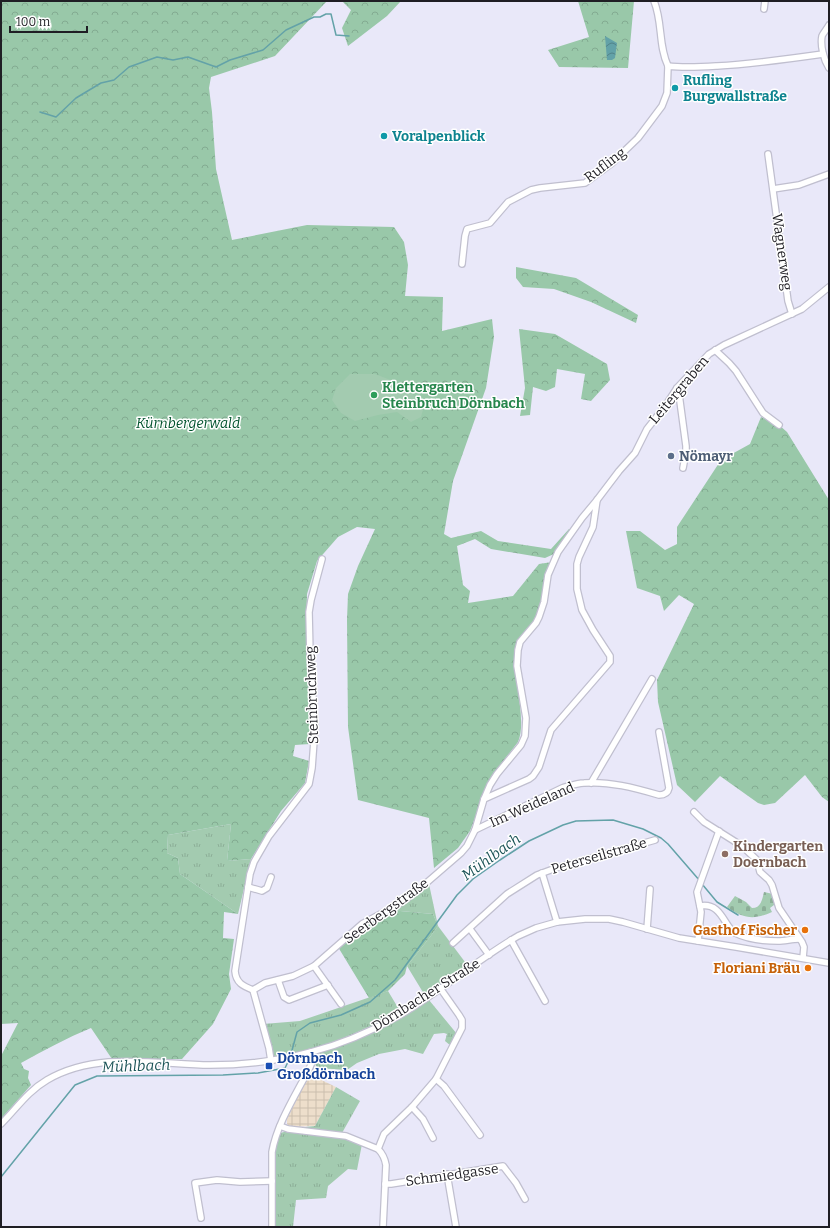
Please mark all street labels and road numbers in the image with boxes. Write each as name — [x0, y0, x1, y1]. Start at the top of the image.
street label: Rufling — [581, 144, 629, 186]
street label: Wagnerweg — [768, 212, 796, 292]
street label: Leitergraben — [646, 352, 712, 427]
street label: Steinbruchweg — [302, 645, 322, 744]
street label: Im Weideland — [487, 779, 577, 831]
street label: Peterseilstraße — [549, 834, 649, 878]
street label: Seerbergstraße — [340, 875, 432, 947]
street label: Dörnbacher Straße — [369, 955, 483, 1035]
street label: Schmiedgasse — [404, 1160, 500, 1190]

